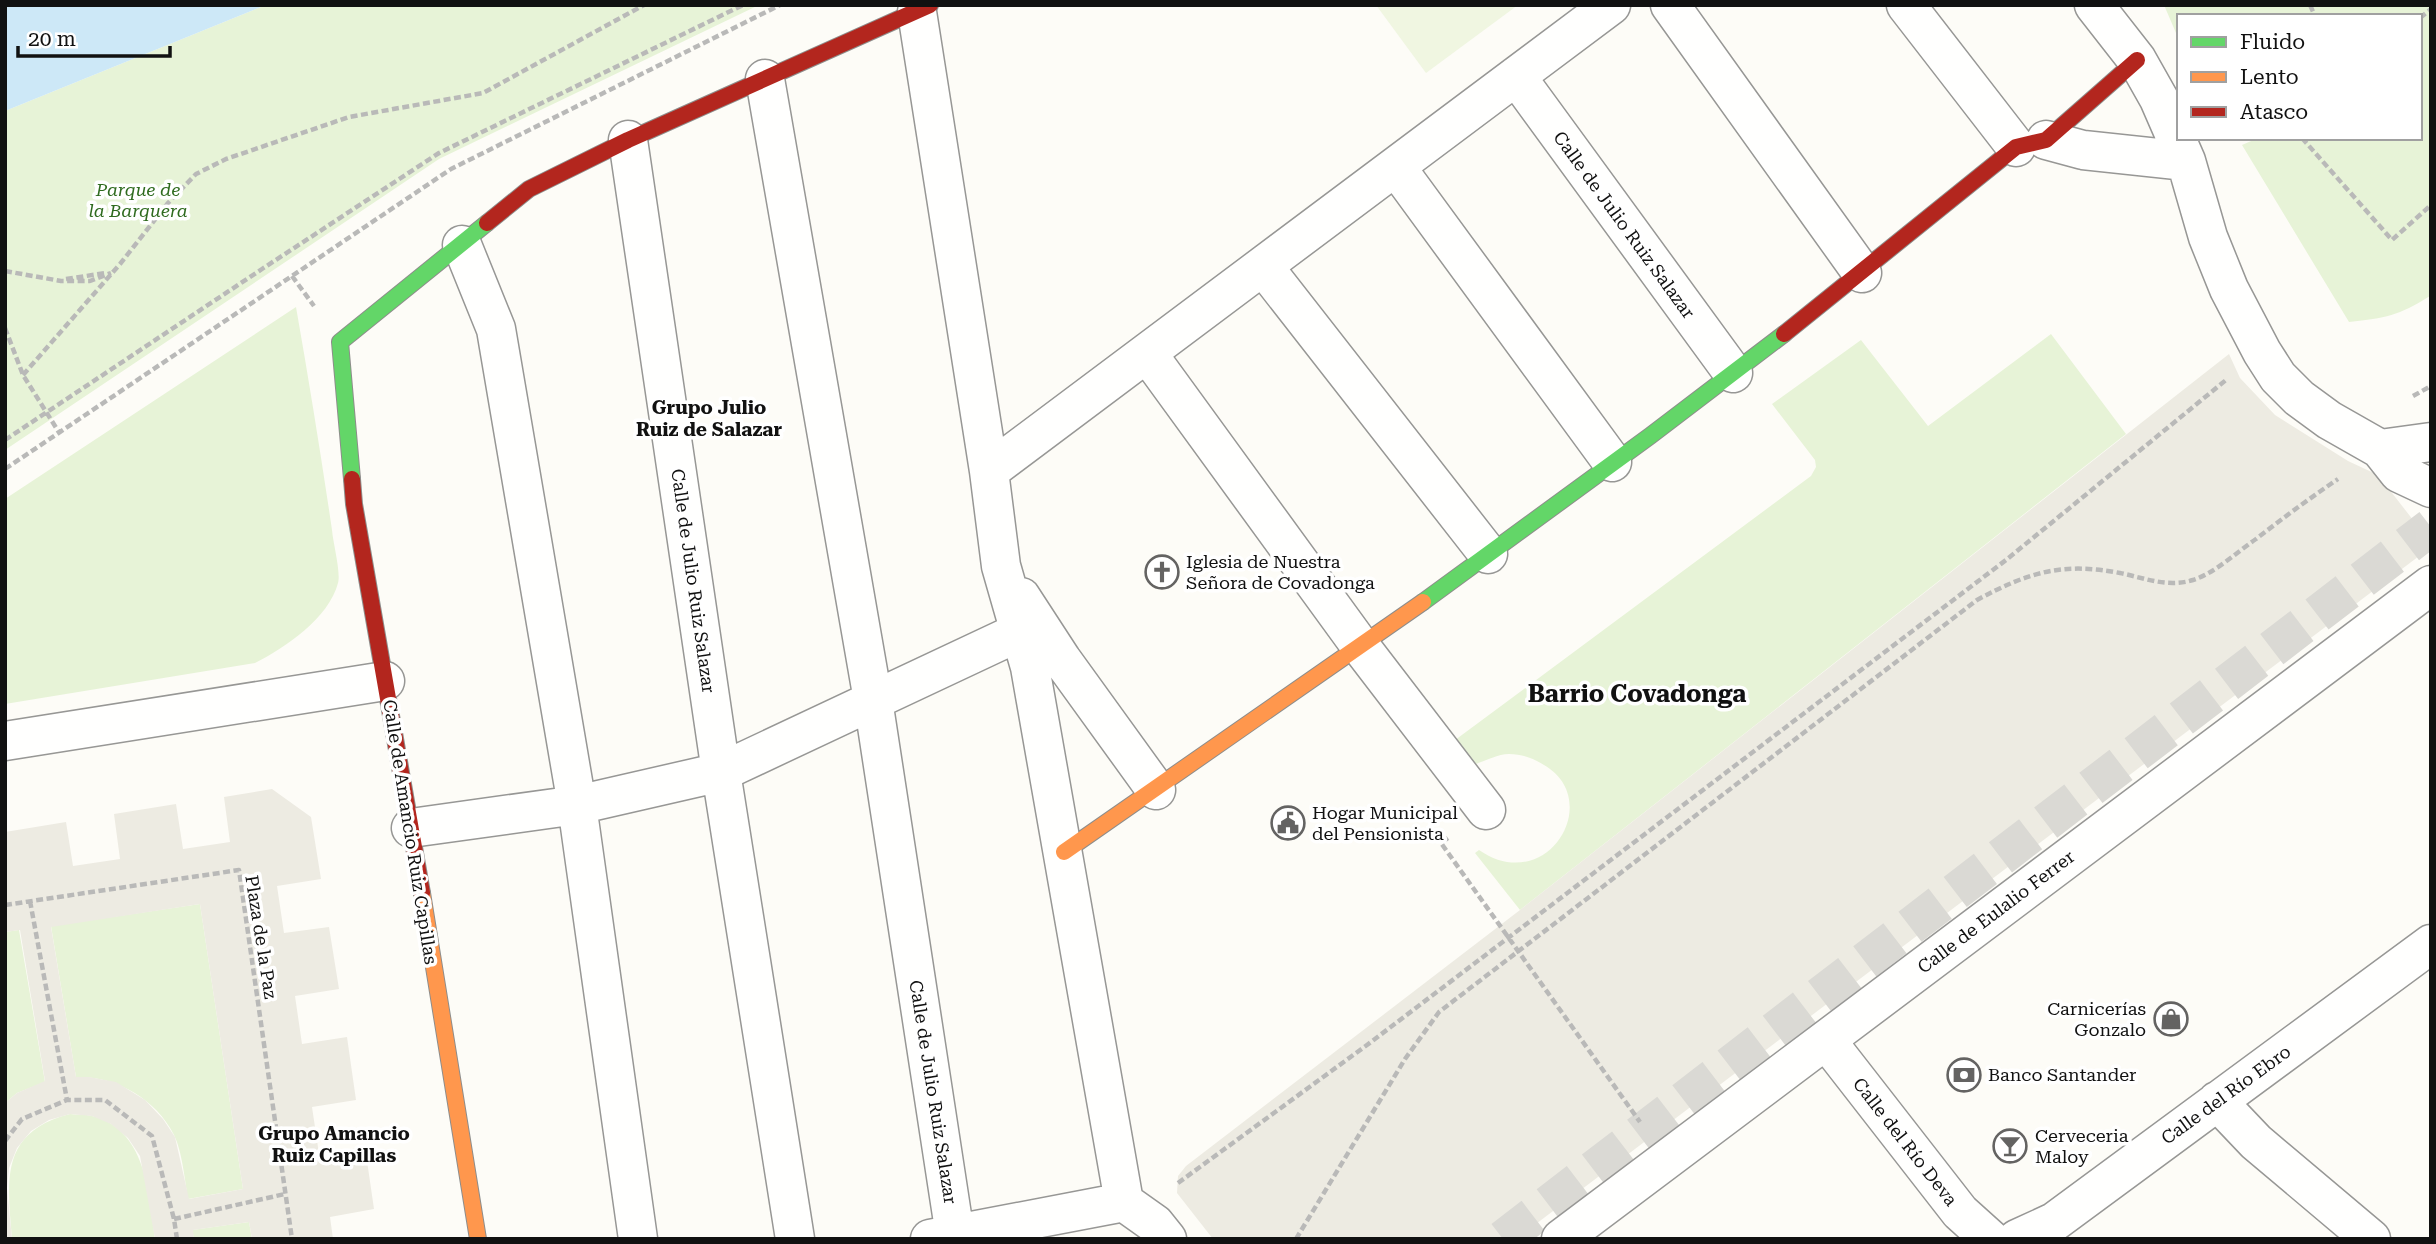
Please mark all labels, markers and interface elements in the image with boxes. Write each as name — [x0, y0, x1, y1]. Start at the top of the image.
scale bar — [18, 14, 170, 58]
legend — [2177, 14, 2422, 140]
text: 20 m — [28, 27, 76, 51]
text: Fluido — [2240, 30, 2305, 54]
text: Lento — [2240, 65, 2299, 89]
text: Atasco — [2240, 100, 2308, 124]
street label: Calle de Julio Ruiz Salazar — [1549, 127, 1699, 322]
park label: Parque de la Barquera — [88, 179, 188, 221]
district label: Grupo Julio Ruiz de Salazar — [636, 396, 782, 441]
street label: Calle de Julio Ruiz Salazar — [667, 467, 720, 694]
place label: Iglesia de Nuestra Señora de Covadonga — [1186, 551, 1375, 593]
church icon: Iglesia de Nuestra Señora de Covadonga — [1143, 553, 1181, 591]
district label: Barrio Covadonga — [1528, 680, 1746, 708]
street label: Calle de Amancio Ruiz Capillas — [379, 698, 442, 966]
place label: Hogar Municipal del Pensionista — [1312, 802, 1458, 844]
public building icon: Hogar Municipal del Pensionista — [1269, 804, 1307, 842]
street label: Calle de Eulalio Ferrer — [1913, 846, 2078, 977]
street label: Plaza de la Paz — [241, 874, 282, 1001]
street label: Calle de Julio Ruiz Salazar — [905, 978, 962, 1205]
place label: Carnicerías Gonzalo — [2047, 998, 2146, 1040]
shop icon: Carnicerías Gonzalo — [2152, 1000, 2190, 1038]
street label: Calle del Río Ebro — [2157, 1041, 2295, 1149]
bank icon: Banco Santander — [1945, 1056, 1983, 1094]
place label: Banco Santander — [1988, 1064, 2136, 1085]
street label: Calle del Río Deva — [1849, 1073, 1962, 1210]
district label: Grupo Amancio Ruiz Capillas — [258, 1122, 410, 1167]
place label: Cerveceria Maloy — [2035, 1125, 2129, 1167]
bar icon: Cerveceria Maloy — [1991, 1127, 2029, 1165]

